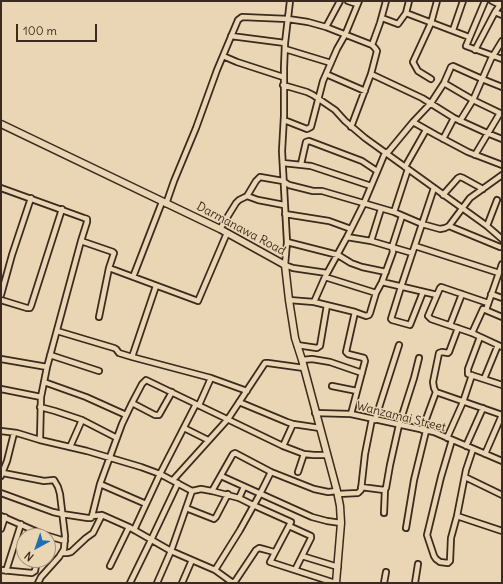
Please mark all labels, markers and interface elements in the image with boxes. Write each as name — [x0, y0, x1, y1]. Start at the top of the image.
scale bar — [18, 16, 99, 42]
text: 100 m — [23, 23, 57, 38]
street label: Darmanawa Road — [194, 199, 288, 259]
street label: Wanzamai Street — [355, 399, 447, 435]
north arrow — [16, 528, 56, 568]
text: N — [22, 549, 36, 564]

